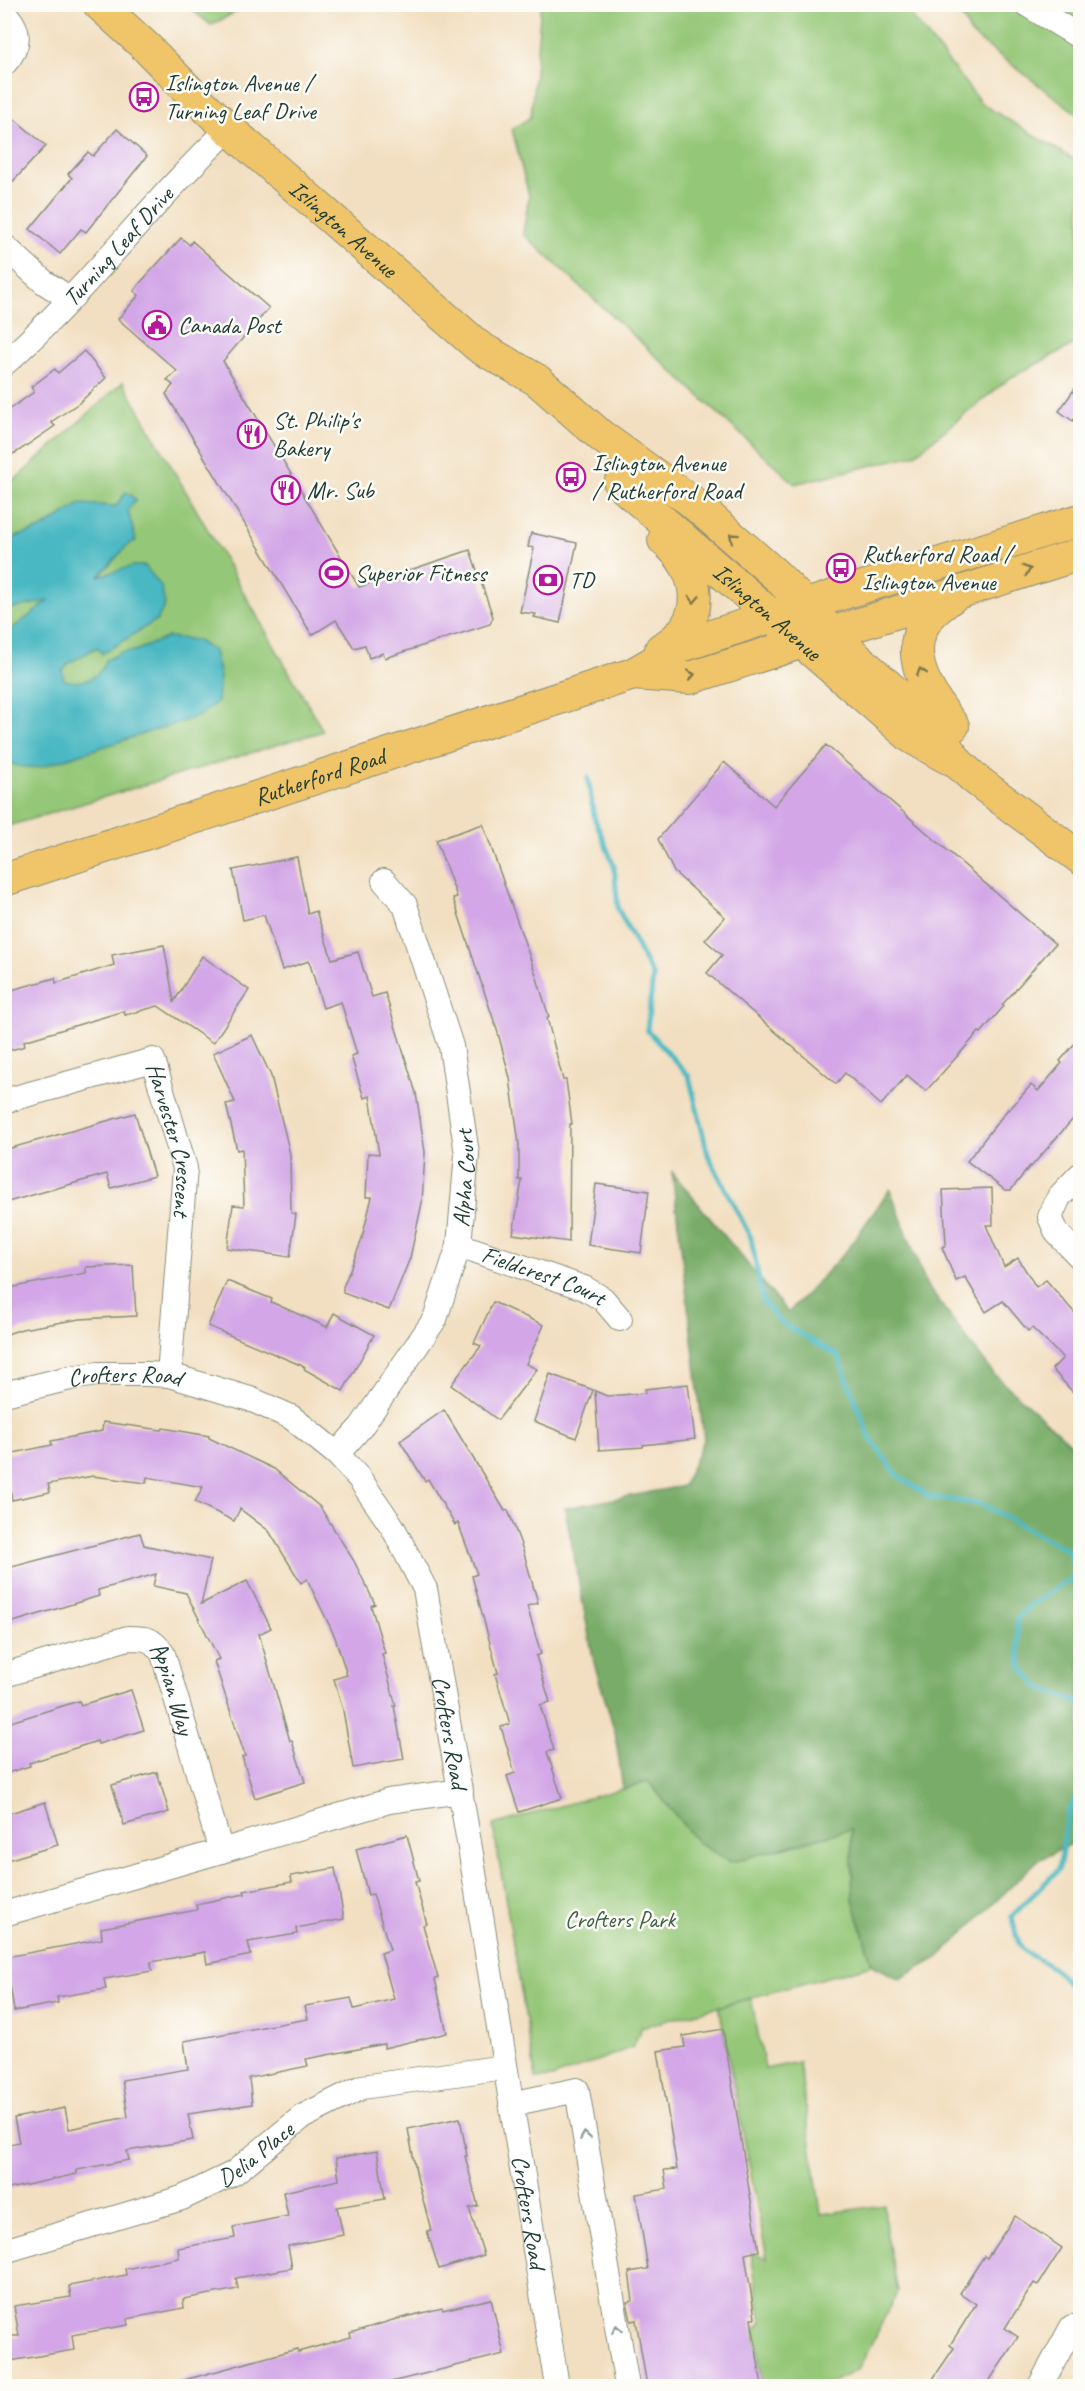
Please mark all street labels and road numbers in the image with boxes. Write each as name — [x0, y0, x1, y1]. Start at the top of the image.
street label: Islington Avenue — [283, 173, 405, 285]
street label: Turning Leaf Drive — [57, 179, 181, 313]
street label: Islington Avenue — [707, 557, 829, 669]
street label: Rutherford Road — [250, 740, 392, 812]
street label: Harvester Crescent — [140, 1059, 200, 1220]
street label: Alpha Court — [446, 1125, 482, 1228]
street label: Fieldcrest Court — [478, 1239, 613, 1313]
street label: Crofters Road — [66, 1359, 189, 1394]
street label: Appian Way — [144, 1635, 202, 1740]
street label: Crofters Road — [425, 1674, 475, 1795]
street label: Delia Place — [213, 2114, 302, 2193]
street label: Crofters Road — [505, 2153, 553, 2274]

